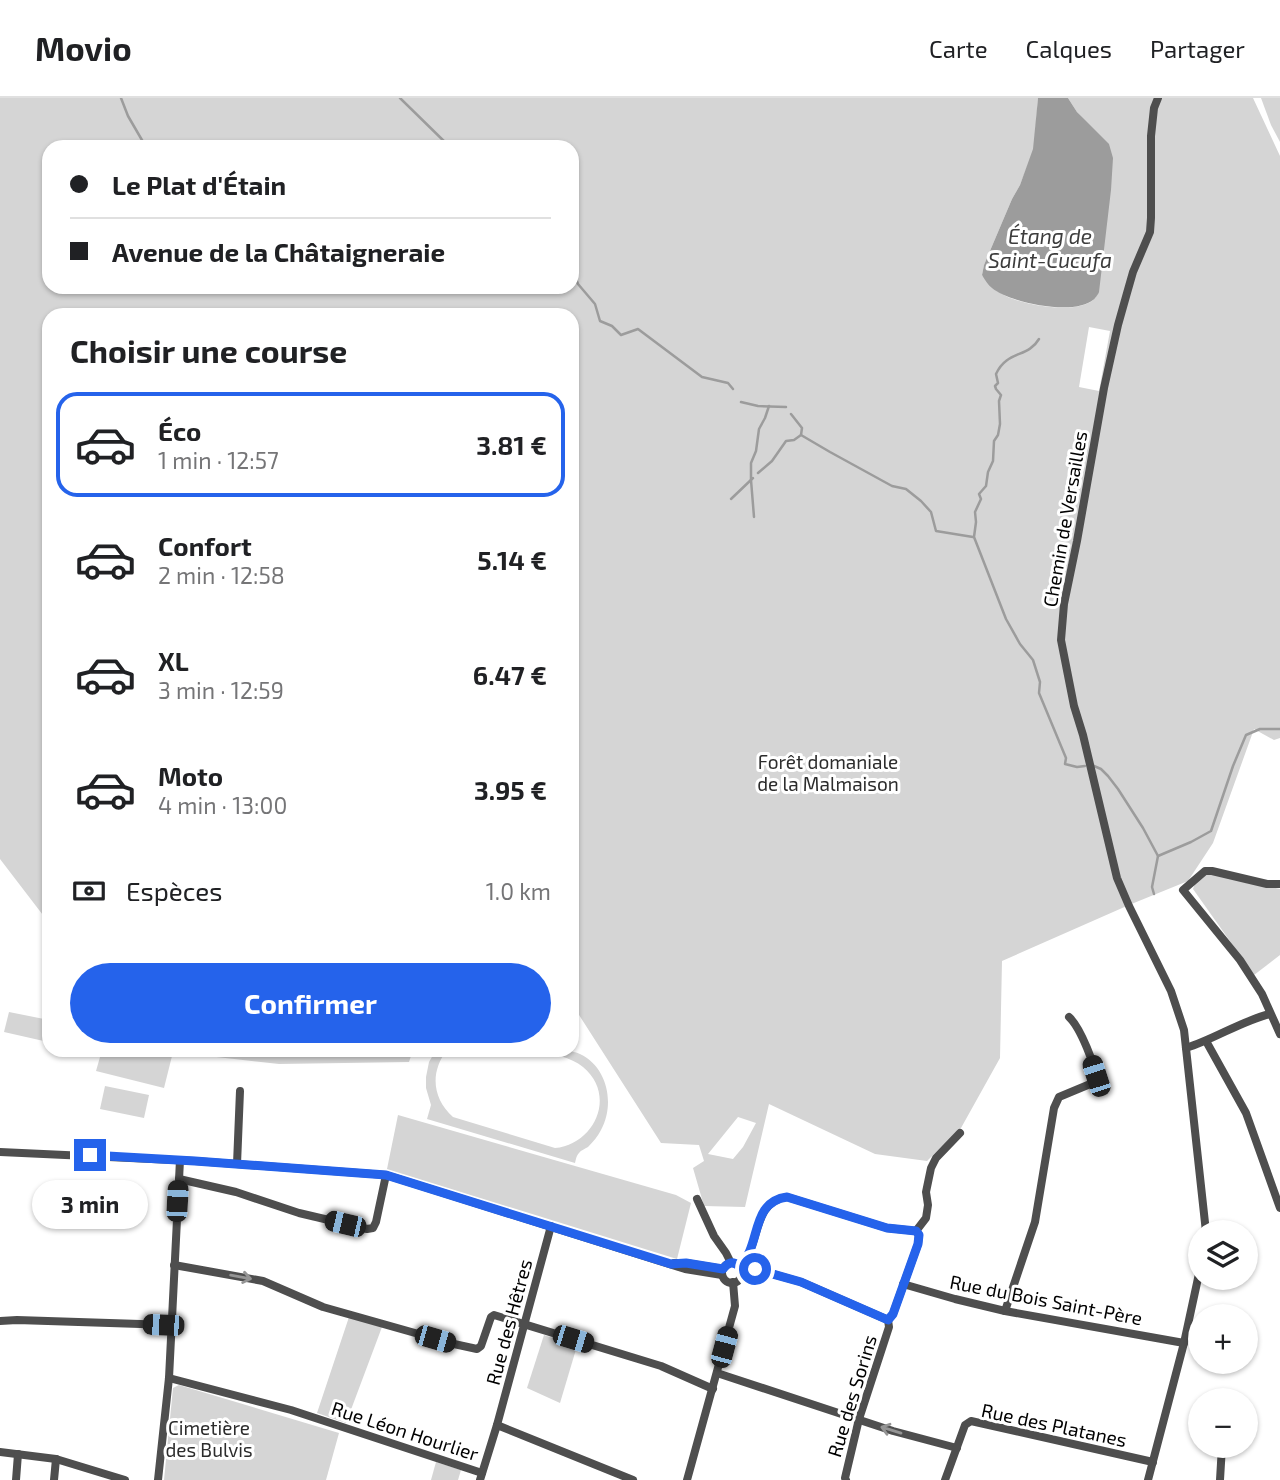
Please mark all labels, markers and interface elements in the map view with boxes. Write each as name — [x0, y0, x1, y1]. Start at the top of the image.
text: Movio — [35, 28, 132, 68]
text: Carte — [929, 34, 988, 63]
text: Calques — [1026, 34, 1112, 63]
text: Partager — [1150, 34, 1245, 63]
text: Le Plat d'Étain — [112, 169, 286, 200]
water label: Étang de Saint-Cucufa — [988, 223, 1112, 272]
text: Avenue de la Châtaigneraie — [112, 236, 445, 267]
text: Choisir une course — [70, 331, 347, 369]
icon: car — [74, 413, 137, 476]
text: Éco — [158, 415, 201, 446]
text: 3.81 € — [476, 429, 547, 460]
street label: Chemin de Versailles — [1038, 429, 1091, 609]
text: 1 min · 12:57 — [158, 446, 279, 474]
icon: car — [74, 528, 137, 591]
text: Confort — [158, 530, 252, 561]
text: 5.14 € — [477, 544, 547, 575]
text: 2 min · 12:58 — [158, 561, 285, 589]
icon: car — [74, 643, 137, 706]
text: XL — [158, 645, 189, 676]
text: 6.47 € — [473, 659, 547, 690]
text: 3 min · 12:59 — [158, 676, 284, 704]
park label: Forêt domaniale de la Malmaison — [757, 750, 899, 795]
icon: car — [74, 758, 137, 821]
text: Moto — [158, 760, 223, 791]
text: 3.95 € — [474, 774, 547, 805]
text: 4 min · 13:00 — [158, 791, 287, 819]
icon: cash — [70, 872, 108, 910]
text: Espèces — [126, 875, 223, 906]
text: 1.0 km — [486, 877, 551, 905]
button: Confirmer — [70, 963, 551, 1043]
car — [1080, 1053, 1113, 1099]
route end — [74, 1139, 106, 1171]
car — [166, 1179, 189, 1223]
callout: 3 min — [32, 1180, 148, 1228]
text: 3 min — [61, 1190, 119, 1218]
car — [323, 1209, 368, 1239]
map controls — [1188, 1220, 1258, 1458]
button: layers — [1188, 1220, 1258, 1290]
route start — [739, 1253, 771, 1285]
street label: Rue des Hêtres — [481, 1256, 536, 1387]
street label: Rue du Bois Saint-Père — [948, 1270, 1144, 1329]
one-way arrow — [230, 1271, 252, 1284]
button: + — [1188, 1304, 1258, 1374]
car — [142, 1314, 185, 1336]
car — [412, 1323, 459, 1355]
car — [550, 1323, 597, 1355]
car — [709, 1324, 740, 1370]
street label: Rue des Sorins — [822, 1332, 881, 1460]
button: − — [1188, 1388, 1258, 1458]
street label: Rue Léon Hourlier — [329, 1396, 482, 1465]
street label: Rue des Platanes — [979, 1398, 1129, 1451]
park label: Cimetière des Bulvis — [165, 1416, 253, 1461]
one-way arrow — [880, 1422, 902, 1435]

